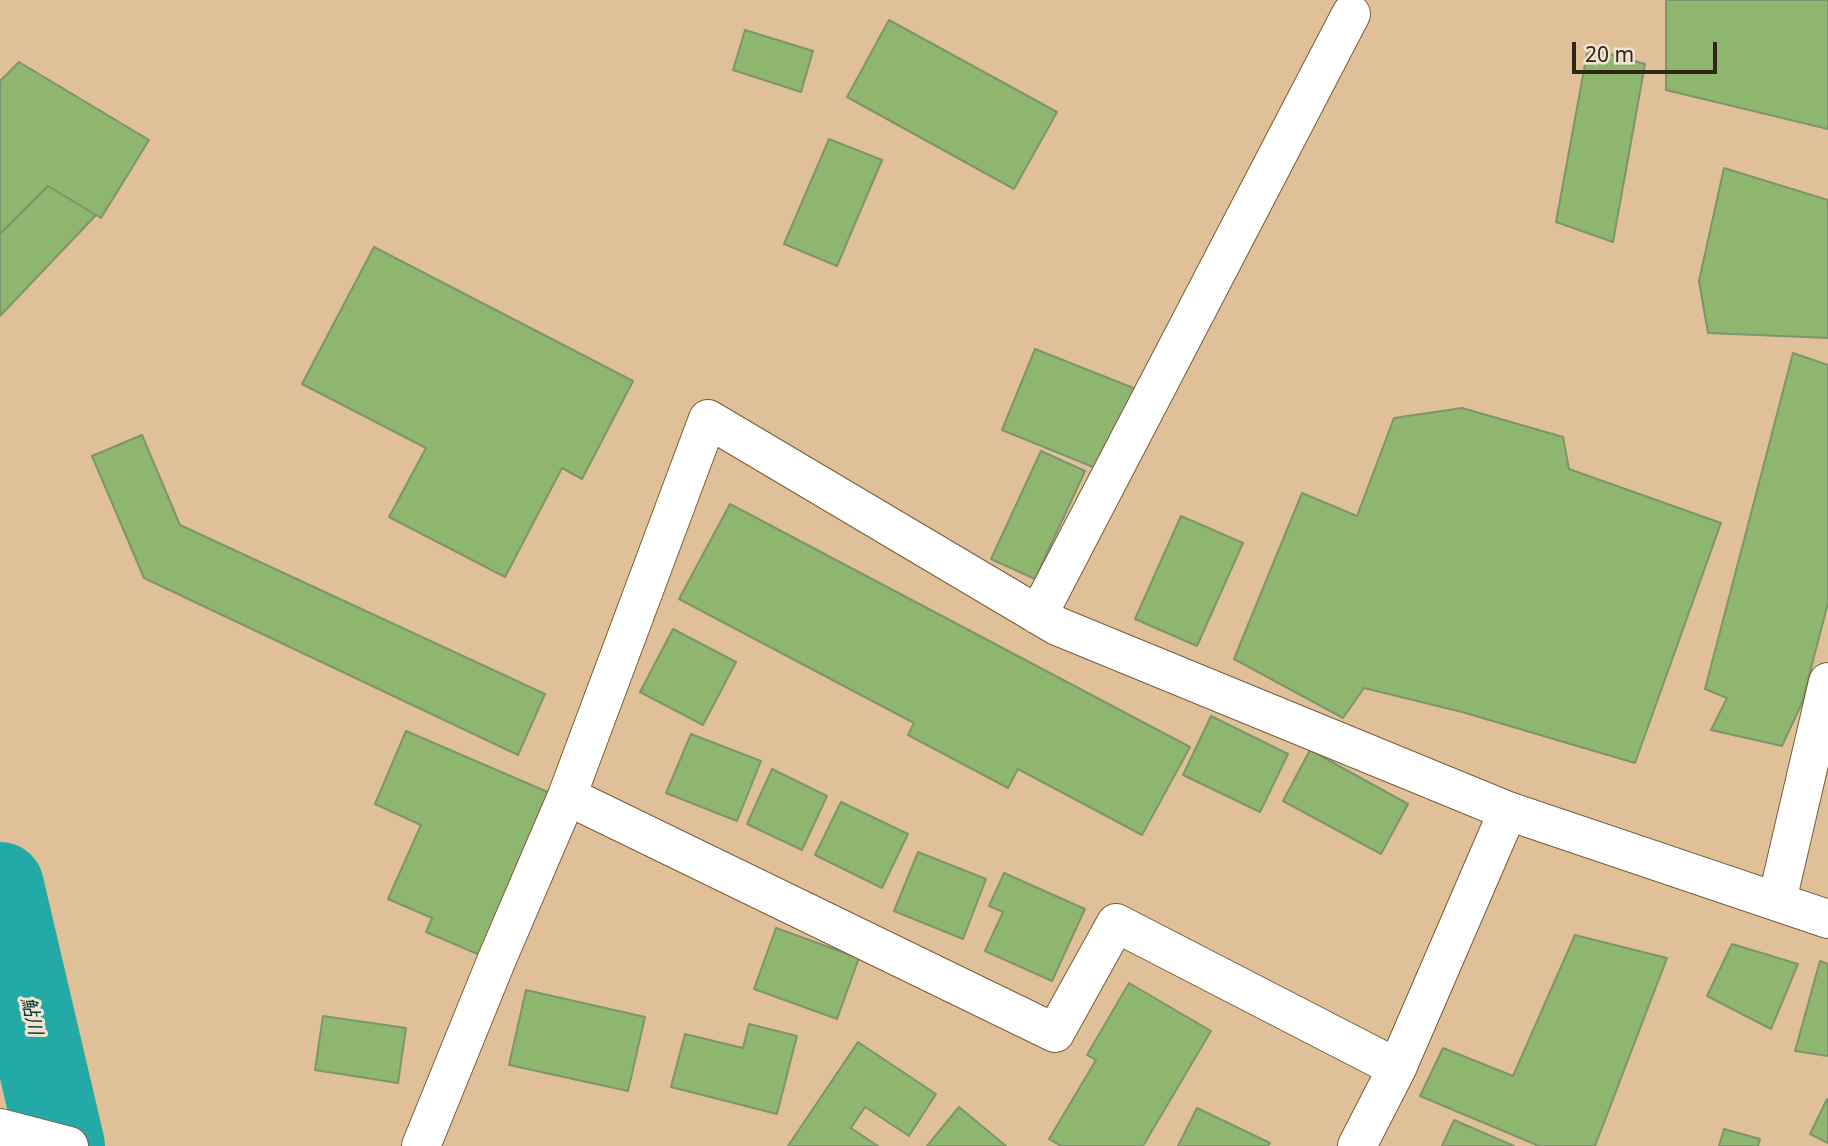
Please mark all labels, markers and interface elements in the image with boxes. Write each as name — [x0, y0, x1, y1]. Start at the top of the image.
scale bar — [1576, 28, 1721, 72]
text: 20 m — [1585, 40, 1634, 68]
water label: 鮎川 — [16, 995, 46, 1037]

